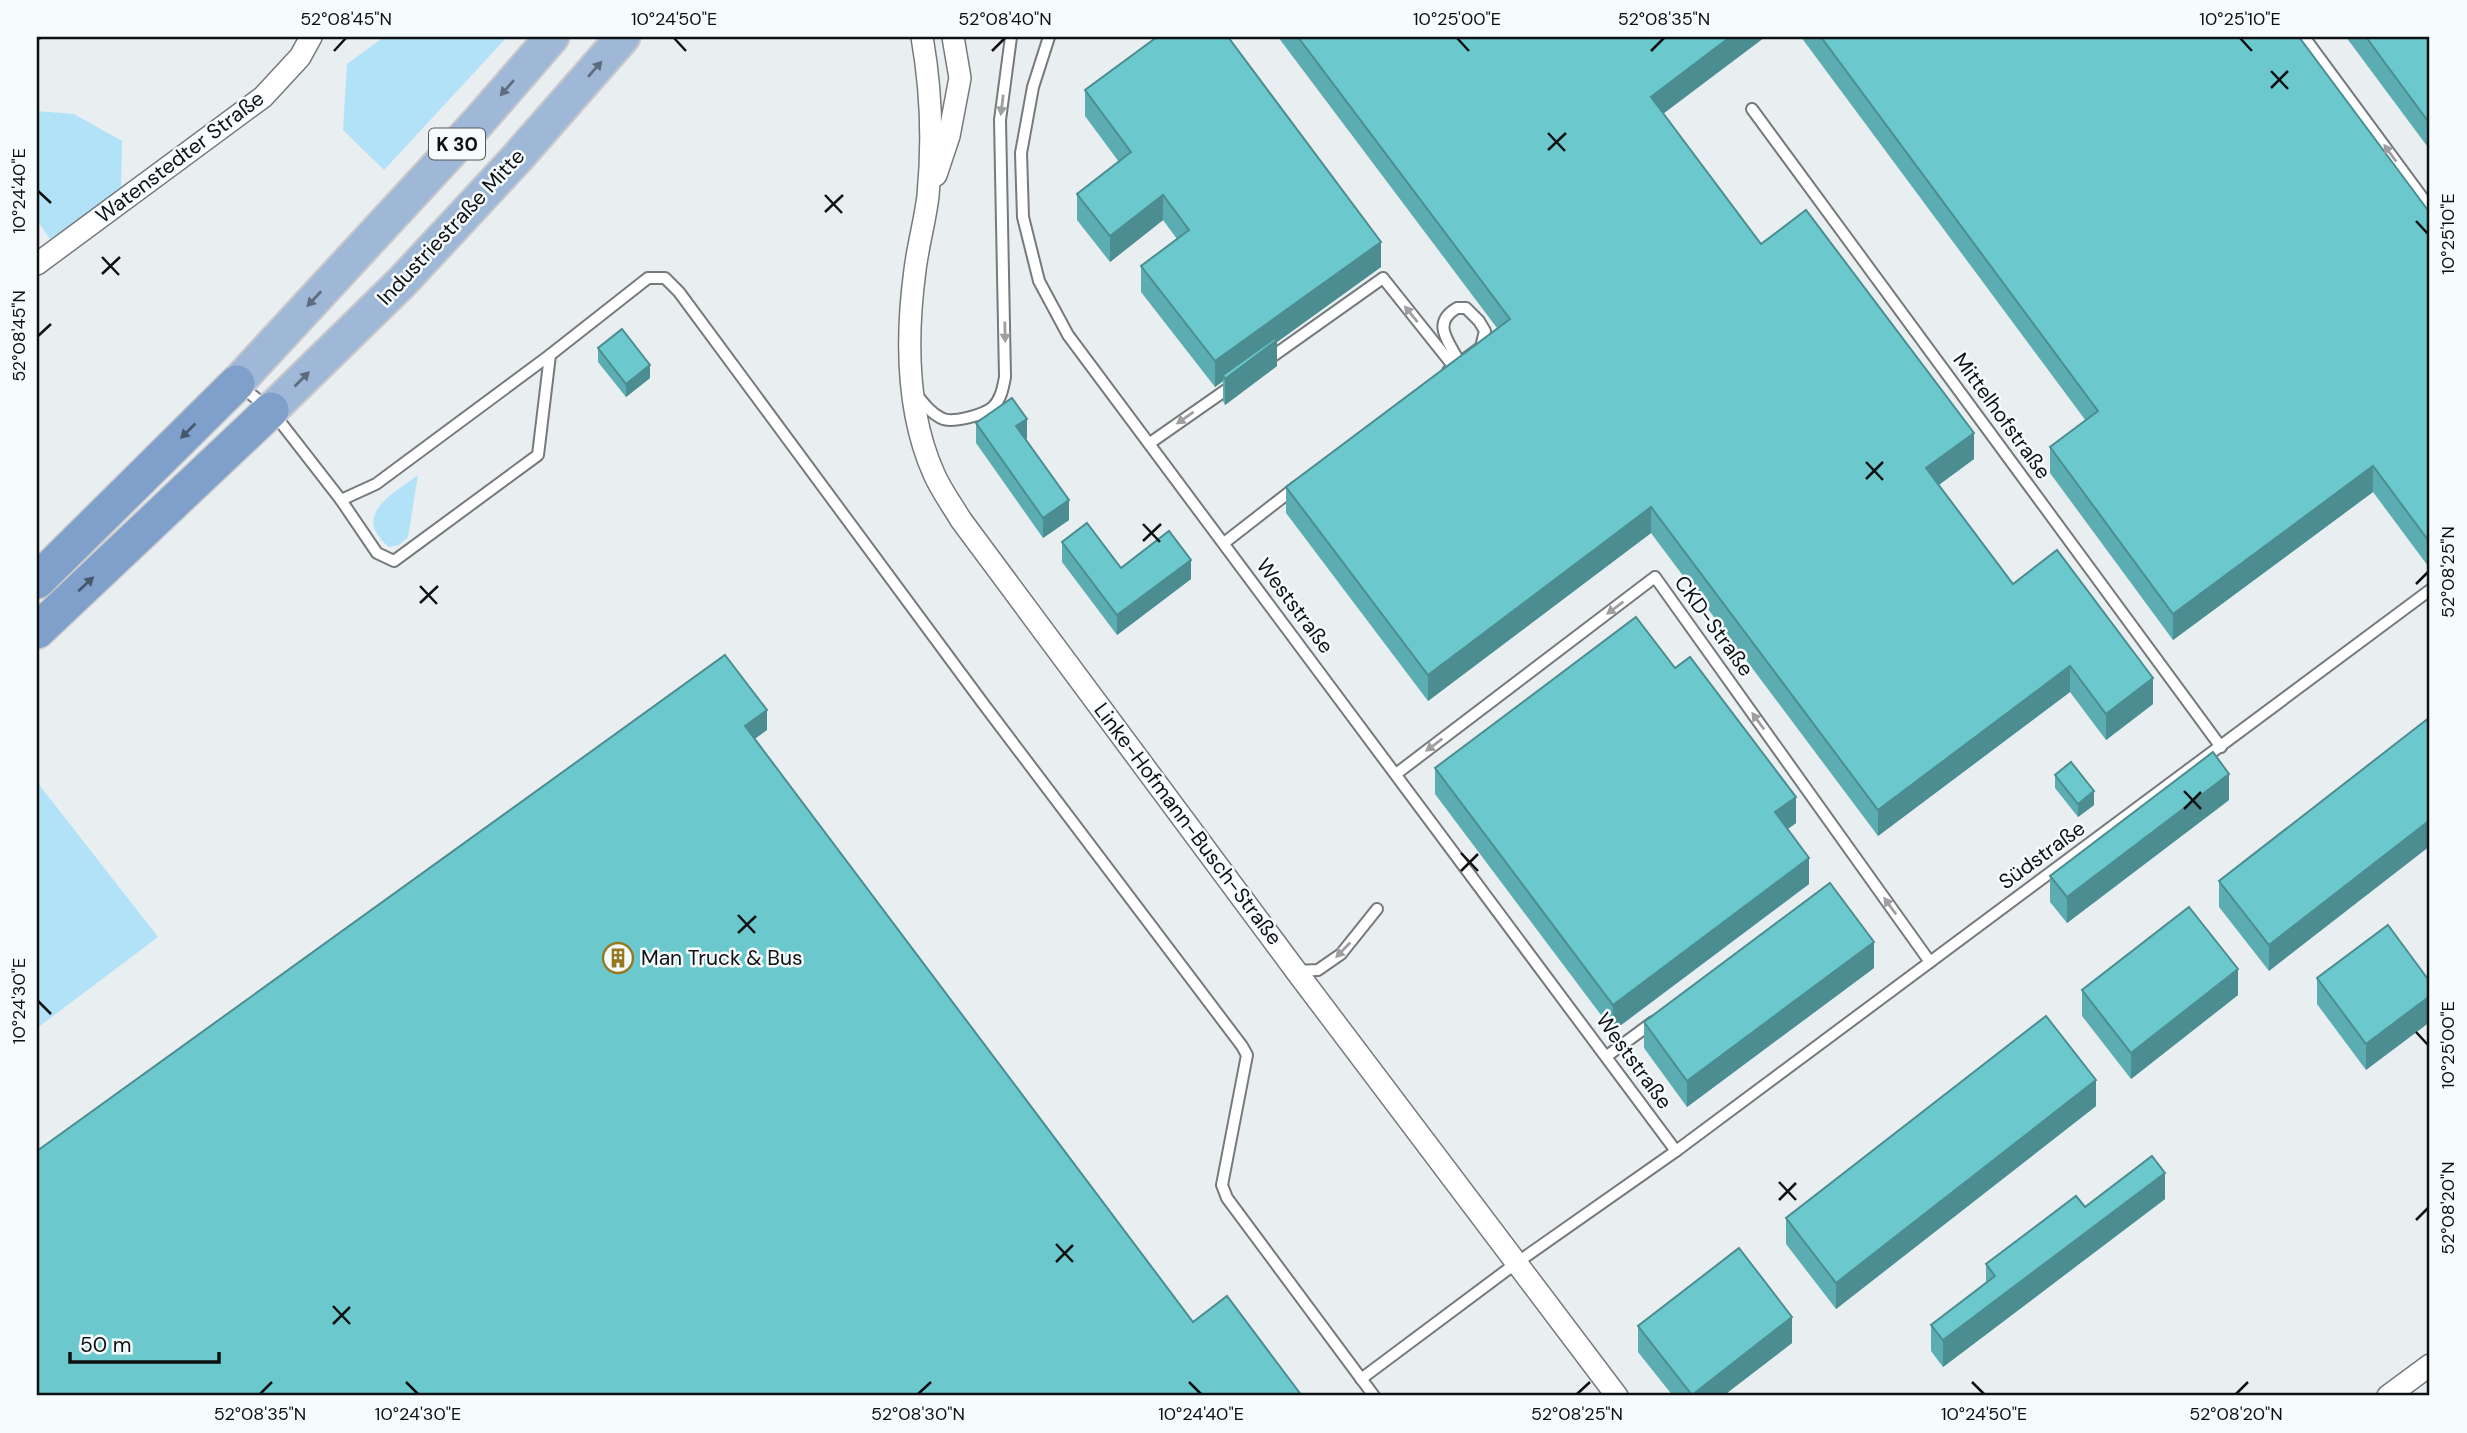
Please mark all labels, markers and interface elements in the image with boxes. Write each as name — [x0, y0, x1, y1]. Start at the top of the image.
text: 52°08'45"N — [300, 7, 392, 31]
text: 10°24'50"E — [631, 7, 717, 31]
text: 52°08'40"N — [958, 7, 1052, 31]
text: 10°25'00"E — [1413, 7, 1501, 31]
text: 52°08'35"N — [1618, 7, 1710, 31]
text: 10°25'10"E — [2199, 7, 2281, 31]
one-way arrow — [587, 60, 603, 78]
one-way arrow — [499, 79, 515, 97]
street label: Watenstedter Straße — [90, 84, 270, 230]
one-way arrow — [997, 94, 1008, 116]
road number: K 30 — [429, 128, 485, 160]
street label: Industriestraße Mitte — [371, 143, 531, 311]
one-way arrow — [2383, 144, 2397, 162]
text: 10°24'40"E — [7, 148, 31, 234]
text: 10°25'10"E — [2436, 193, 2460, 275]
text: 52°08'45"N — [7, 290, 31, 382]
one-way arrow — [307, 290, 323, 307]
one-way arrow — [1404, 305, 1419, 323]
one-way arrow — [999, 321, 1010, 343]
street label: Mittelhofstraße — [1947, 347, 2057, 485]
one-way arrow — [294, 371, 311, 388]
one-way arrow — [1176, 411, 1194, 425]
one-way arrow — [180, 422, 197, 439]
text: 52°08'25"N — [2436, 526, 2460, 618]
street label: Weststraße — [1250, 553, 1340, 659]
street label: CKD-Straße — [1668, 570, 1760, 682]
one-way arrow — [78, 576, 95, 592]
one-way arrow — [1606, 600, 1624, 614]
street label: Linke-Hofmann-Busch-Straße — [1088, 697, 1288, 951]
one-way arrow — [1751, 712, 1765, 730]
one-way arrow — [1425, 738, 1443, 752]
street label: Südstraße — [1993, 814, 2091, 896]
one-way arrow — [1883, 897, 1897, 916]
building icon: Man Truck & Bus — [601, 941, 635, 975]
one-way arrow — [1335, 941, 1351, 958]
place label: Man Truck & Bus — [641, 944, 803, 972]
text: 10°24'30"E — [7, 958, 31, 1044]
text: 10°25'00"E — [2436, 1001, 2460, 1089]
street label: Weststraße — [1590, 1007, 1678, 1115]
text: 52°08'20"N — [2436, 1161, 2460, 1255]
scale bar — [70, 1321, 219, 1365]
text: 50 m — [80, 1331, 131, 1359]
text: 52°08'35"N — [214, 1402, 306, 1426]
text: 10°24'30"E — [375, 1402, 461, 1426]
text: 52°08'30"N — [871, 1402, 965, 1426]
text: 10°24'40"E — [1158, 1402, 1244, 1426]
text: 52°08'25"N — [1531, 1402, 1623, 1426]
text: 10°24'50"E — [1941, 1402, 2027, 1426]
text: 52°08'20"N — [2189, 1402, 2283, 1426]

